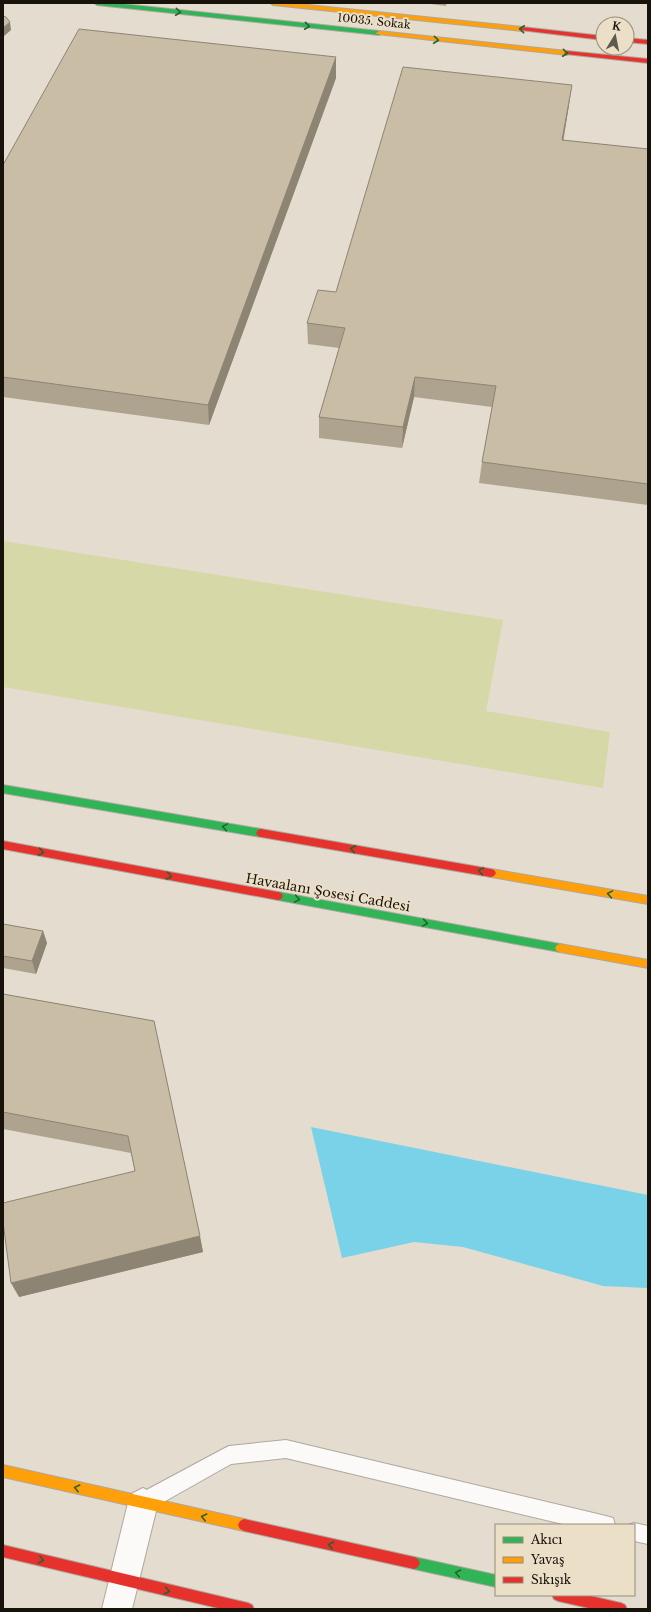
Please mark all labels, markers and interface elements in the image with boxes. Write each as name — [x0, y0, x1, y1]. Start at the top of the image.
one-way arrow — [175, 7, 181, 16]
street label: 10035. Sokak — [337, 10, 412, 32]
north arrow — [595, 16, 635, 56]
text: K — [611, 18, 623, 34]
one-way arrow — [304, 22, 310, 31]
one-way arrow — [519, 25, 525, 34]
one-way arrow — [433, 35, 439, 44]
one-way arrow — [562, 48, 568, 57]
one-way arrow — [222, 823, 228, 832]
one-way arrow — [350, 846, 356, 854]
one-way arrow — [38, 848, 44, 856]
one-way arrow — [478, 868, 485, 876]
street label: Havaalanı Şosesi Caddesi — [244, 870, 412, 915]
one-way arrow — [166, 871, 172, 880]
one-way arrow — [606, 890, 613, 898]
one-way arrow — [294, 895, 300, 903]
one-way arrow — [422, 918, 428, 927]
one-way arrow — [74, 1484, 80, 1492]
one-way arrow — [201, 1513, 207, 1521]
legend — [495, 1524, 635, 1596]
text: Akıcı — [530, 1532, 562, 1547]
one-way arrow — [328, 1541, 334, 1549]
text: Yavaş — [530, 1552, 564, 1567]
one-way arrow — [37, 1555, 44, 1564]
one-way arrow — [455, 1569, 461, 1577]
text: Sıkışık — [531, 1572, 572, 1587]
one-way arrow — [164, 1586, 170, 1594]

